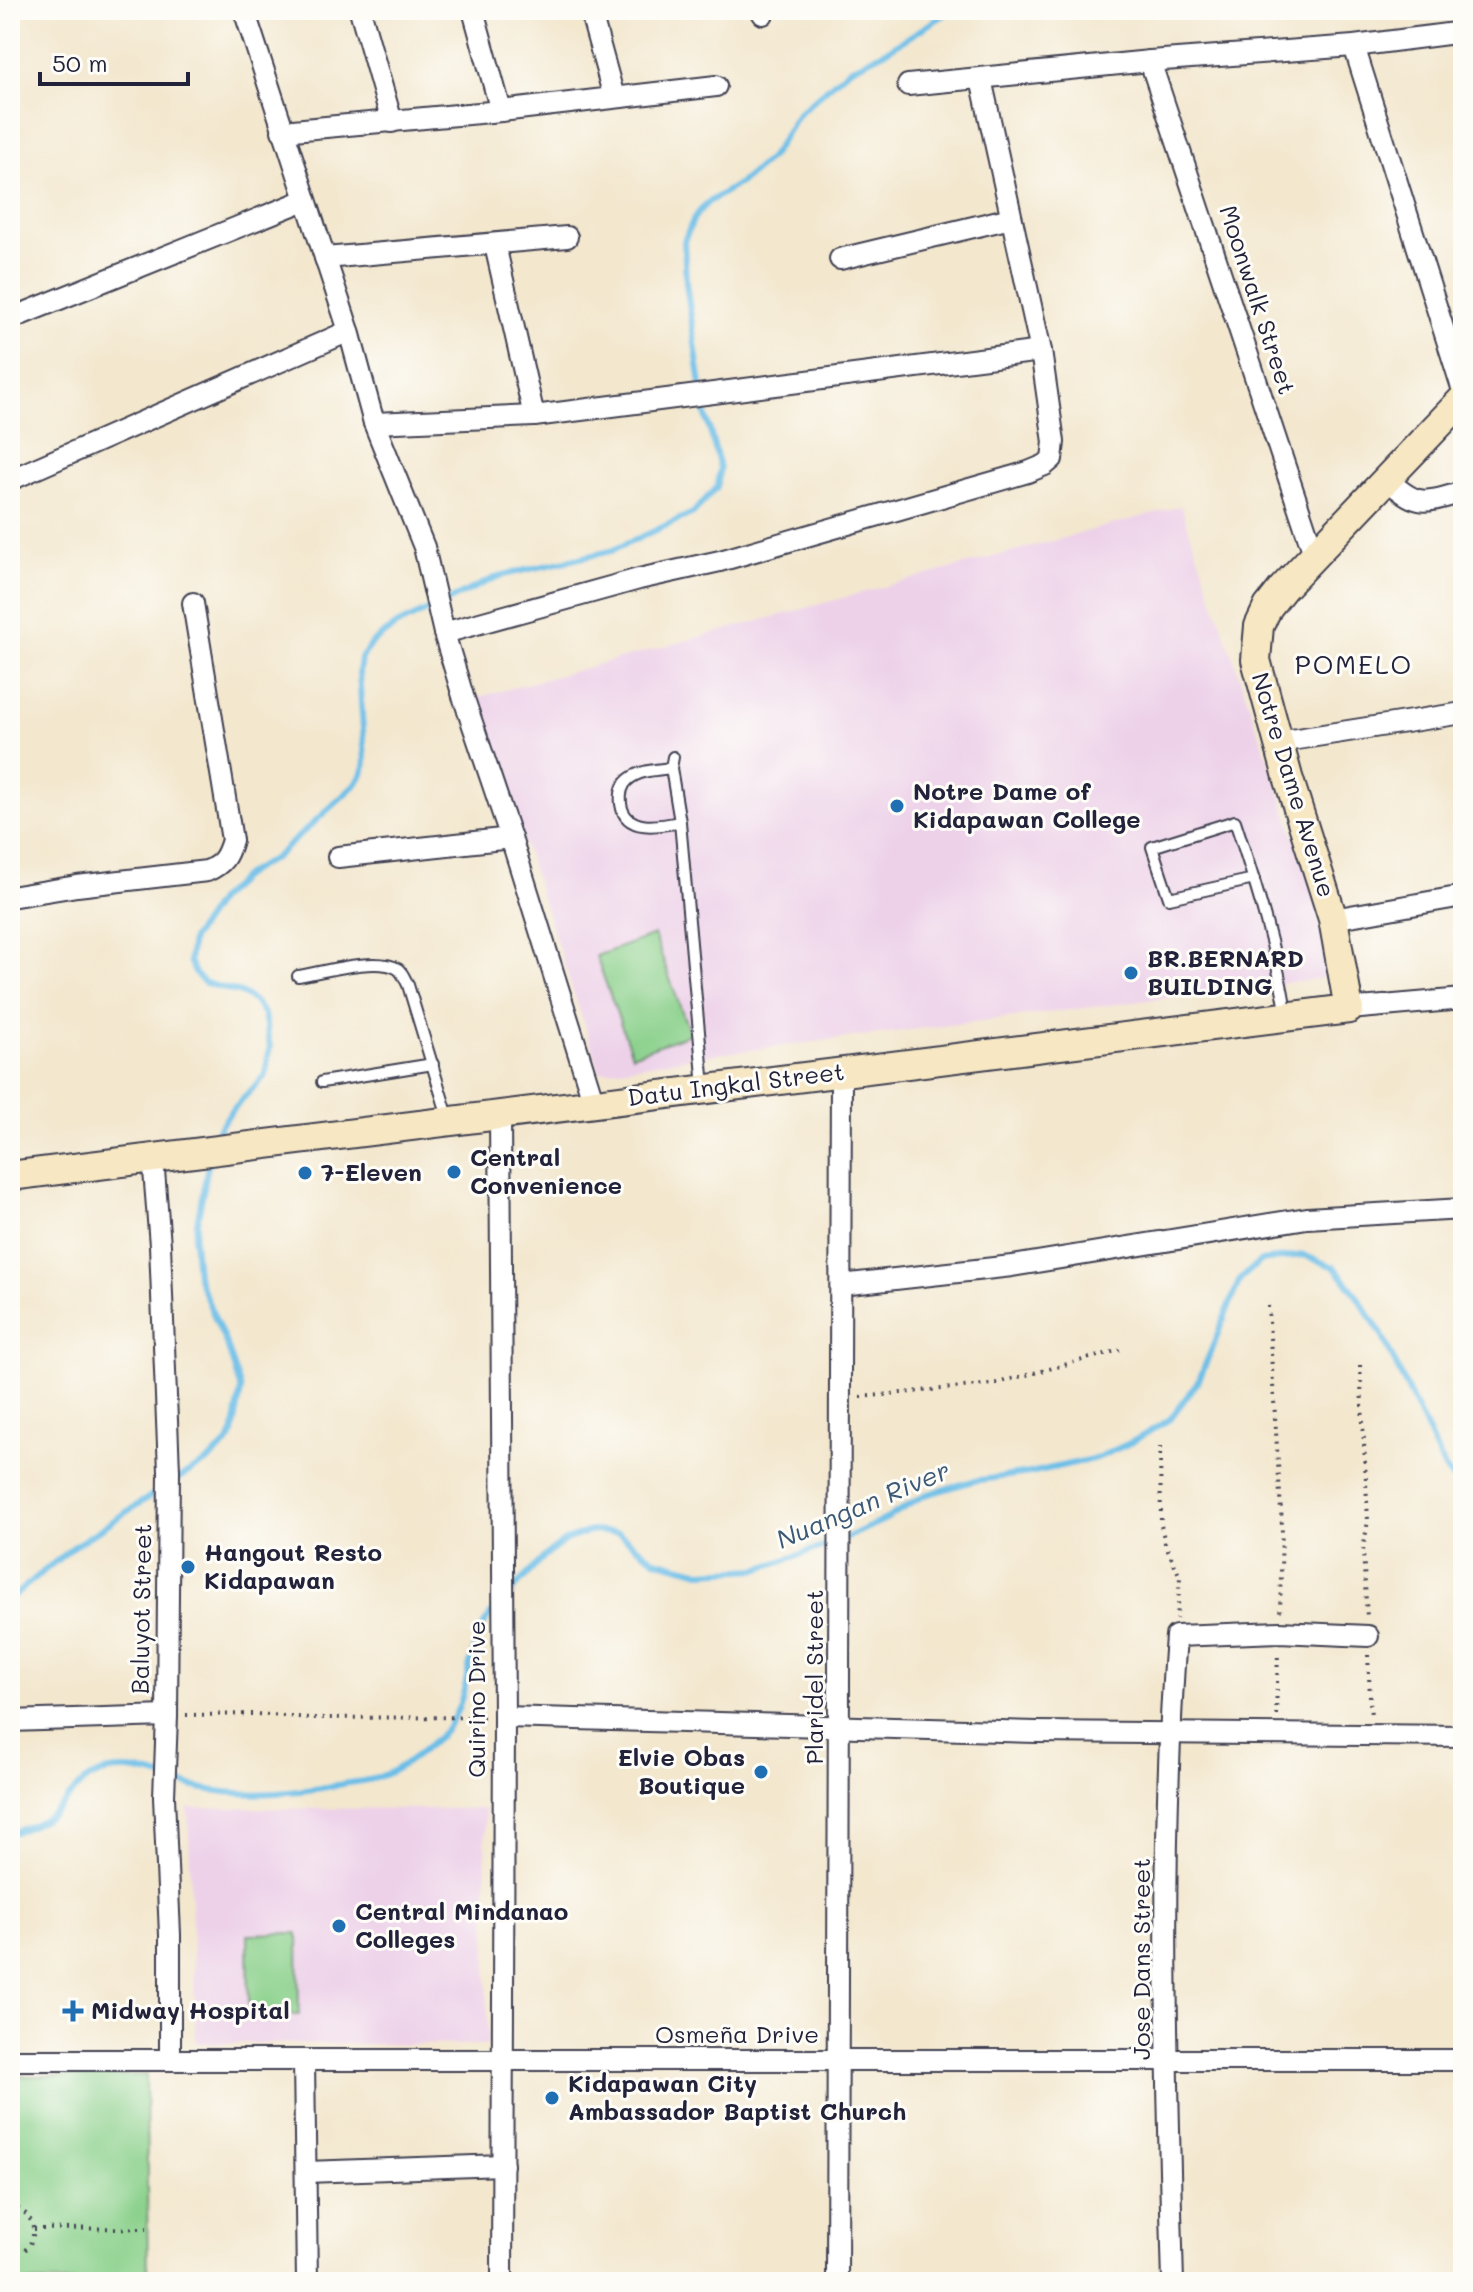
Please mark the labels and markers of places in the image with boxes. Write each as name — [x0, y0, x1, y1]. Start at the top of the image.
place label: Notre Dame of Kidapawan College — [913, 775, 1141, 834]
marker: Notre Dame of Kidapawan College — [888, 797, 906, 815]
place label: BR.BERNARD BUILDING — [1147, 942, 1304, 1001]
marker: BR.BERNARD BUILDING — [1122, 964, 1140, 982]
place label: Central Convenience — [470, 1141, 622, 1200]
place label: 7-Eleven — [321, 1156, 422, 1187]
marker: Central Convenience — [445, 1163, 463, 1181]
marker: 7-Eleven — [296, 1164, 314, 1182]
place label: Hangout Resto Kidapawan — [204, 1536, 382, 1595]
marker: Hangout Resto Kidapawan — [179, 1558, 197, 1576]
place label: Elvie Obas Boutique — [618, 1741, 745, 1800]
marker: Elvie Obas Boutique — [752, 1763, 770, 1781]
place label: Central Mindanao Colleges — [355, 1895, 568, 1954]
marker: Central Mindanao Colleges — [330, 1917, 348, 1935]
place label: Midway Hospital — [91, 1994, 290, 2025]
marker: Midway Hospital — [62, 2000, 84, 2022]
place label: Kidapawan City Ambassador Baptist Church — [568, 2067, 906, 2126]
marker: Kidapawan City Ambassador Baptist Church — [543, 2089, 561, 2107]

